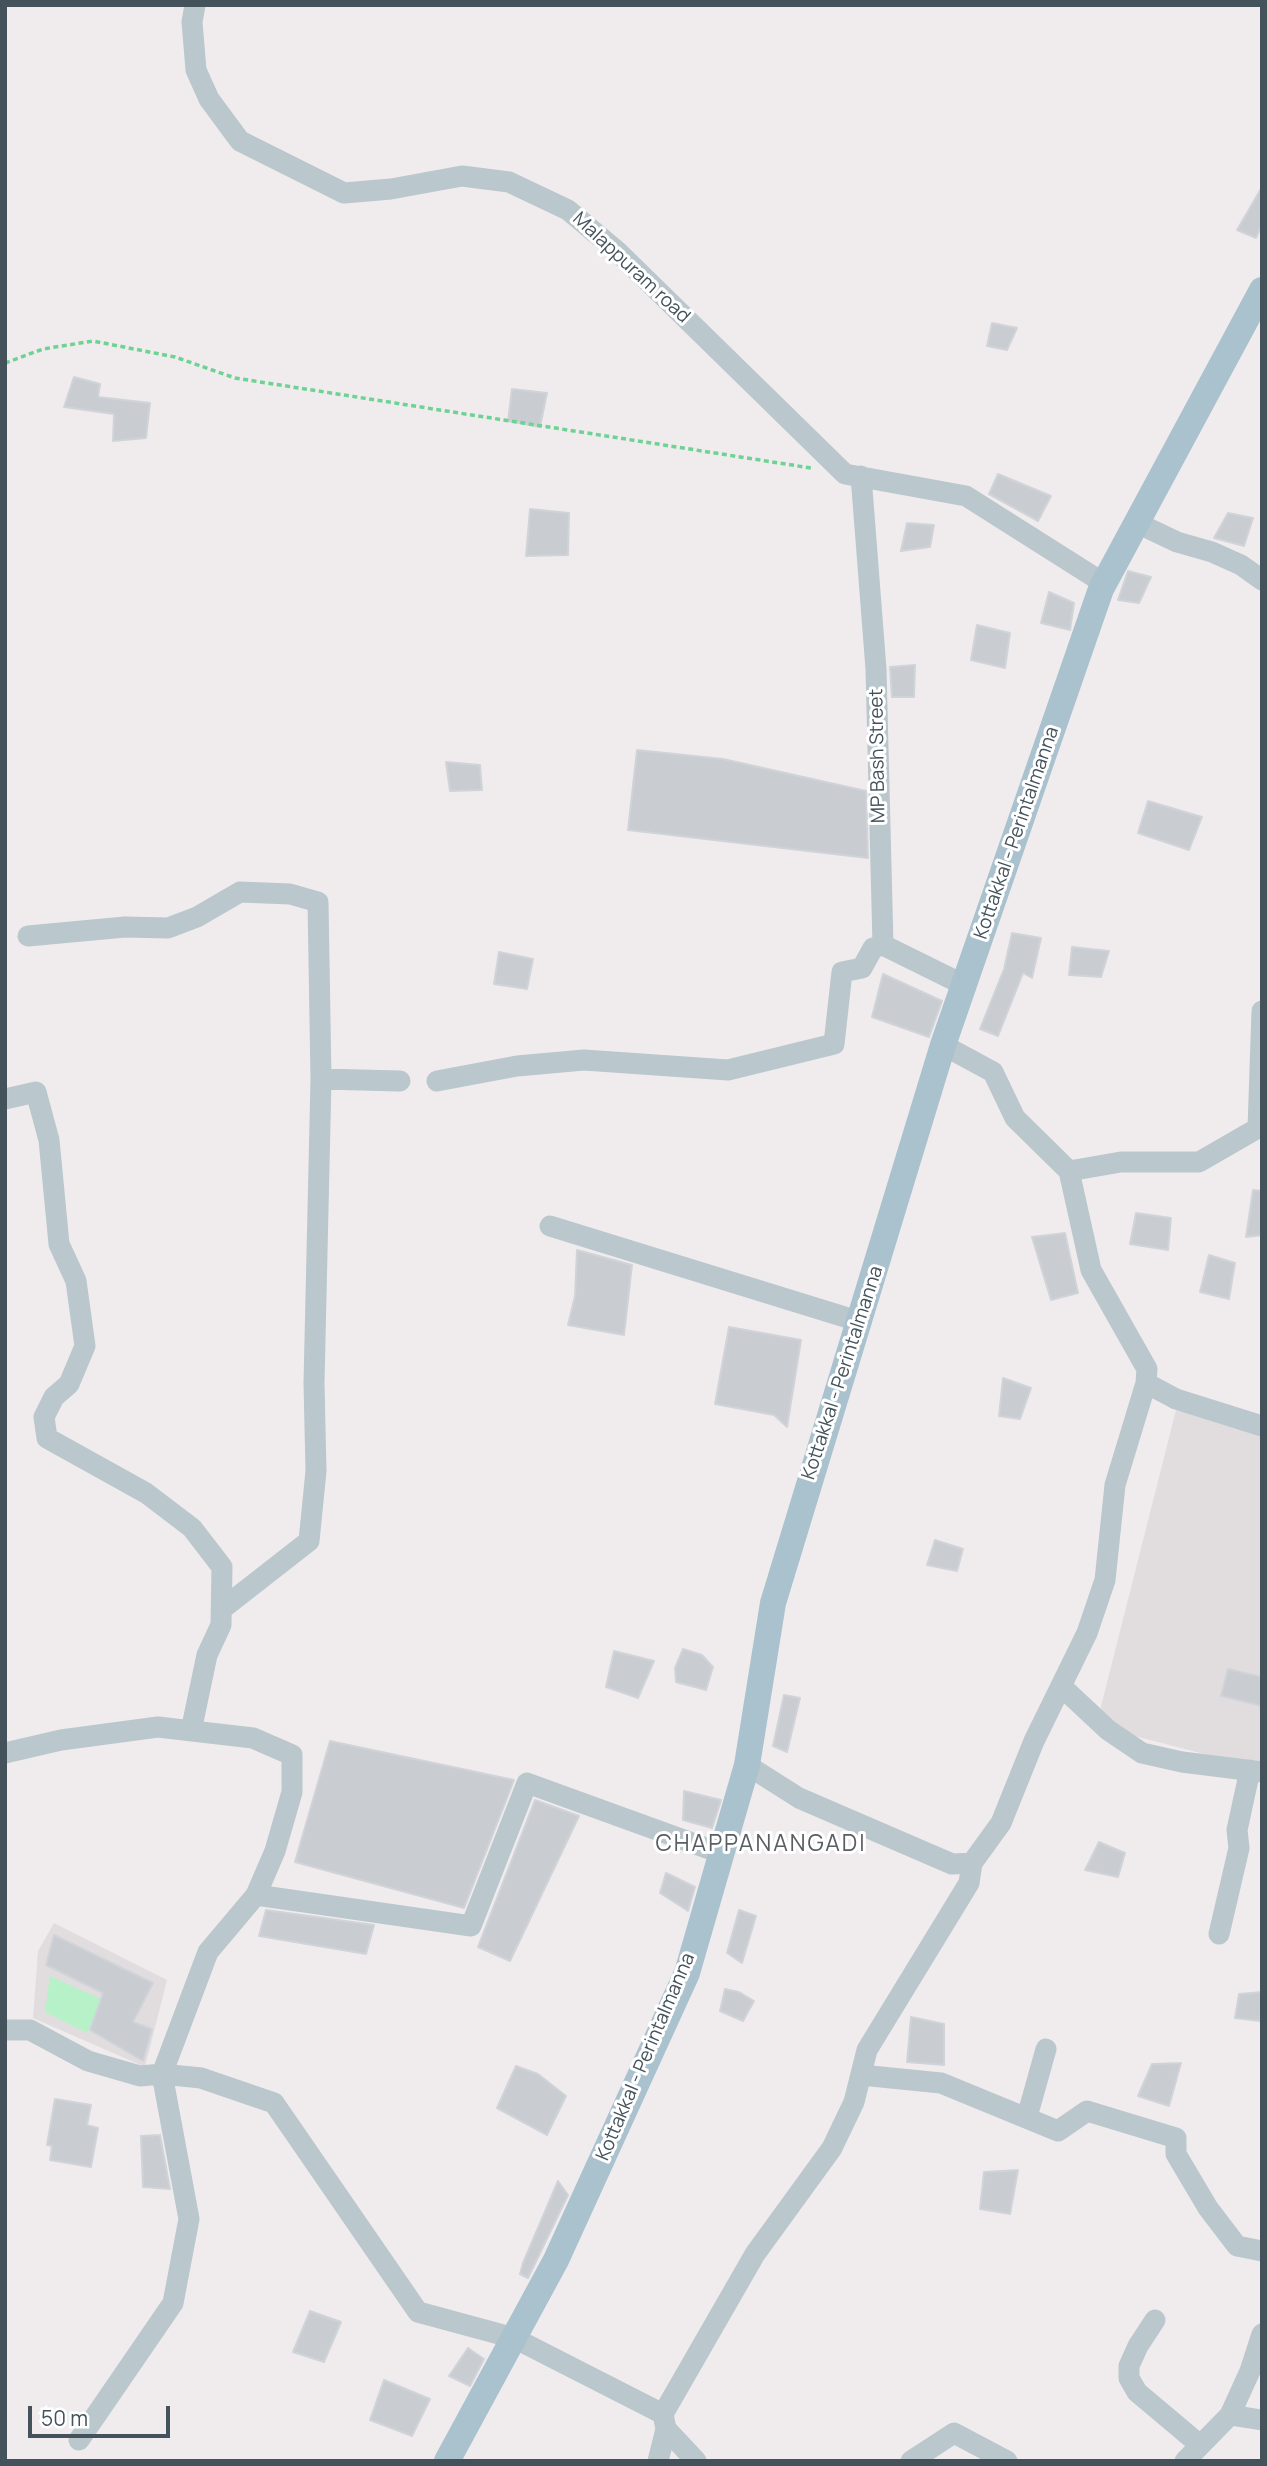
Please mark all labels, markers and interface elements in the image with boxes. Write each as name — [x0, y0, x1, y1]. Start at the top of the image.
street label: Malappuram road — [568, 208, 694, 328]
street label: MP Bash Street — [865, 689, 891, 823]
street label: Kottakkal - Perintalmanna — [970, 724, 1064, 942]
street label: Kottakkal - Perintalmanna — [798, 1263, 888, 1483]
district label: CHAPPANANGADI — [657, 1831, 865, 1859]
street label: Kottakkal - Perintalmanna — [592, 1950, 700, 2164]
scale bar — [32, 2392, 173, 2436]
text: 50 m — [41, 2404, 88, 2432]

